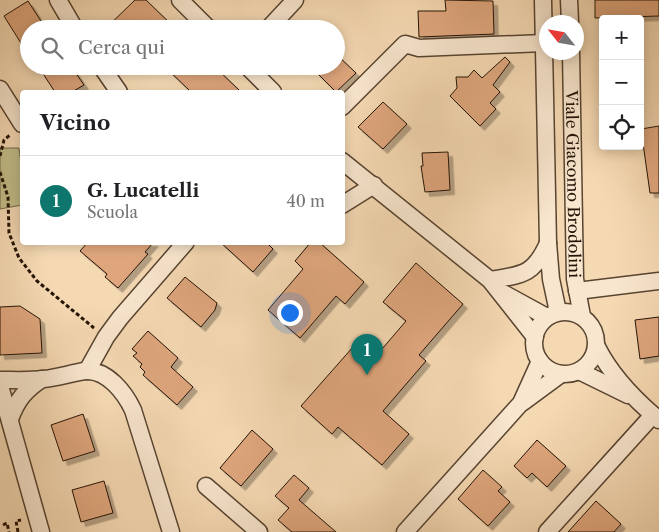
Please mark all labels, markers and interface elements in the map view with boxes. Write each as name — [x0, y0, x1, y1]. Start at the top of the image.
north arrow — [539, 15, 584, 60]
map controls — [599, 15, 644, 150]
button: + — [599, 15, 644, 60]
search box — [20, 20, 345, 75]
icon: search — [38, 34, 66, 62]
text: Cerca qui — [78, 36, 165, 59]
button: − — [599, 60, 644, 105]
street label: Viale Giacomo Brodolini — [562, 89, 585, 278]
button: locate — [599, 105, 644, 150]
text: Vicino — [40, 110, 110, 135]
text: G. Lucatelli — [87, 179, 199, 202]
text: 1 — [52, 191, 60, 211]
text: 40 m — [286, 191, 325, 211]
text: Scuola — [87, 202, 138, 222]
your location — [277, 300, 303, 326]
pin: 1 — [351, 334, 383, 375]

